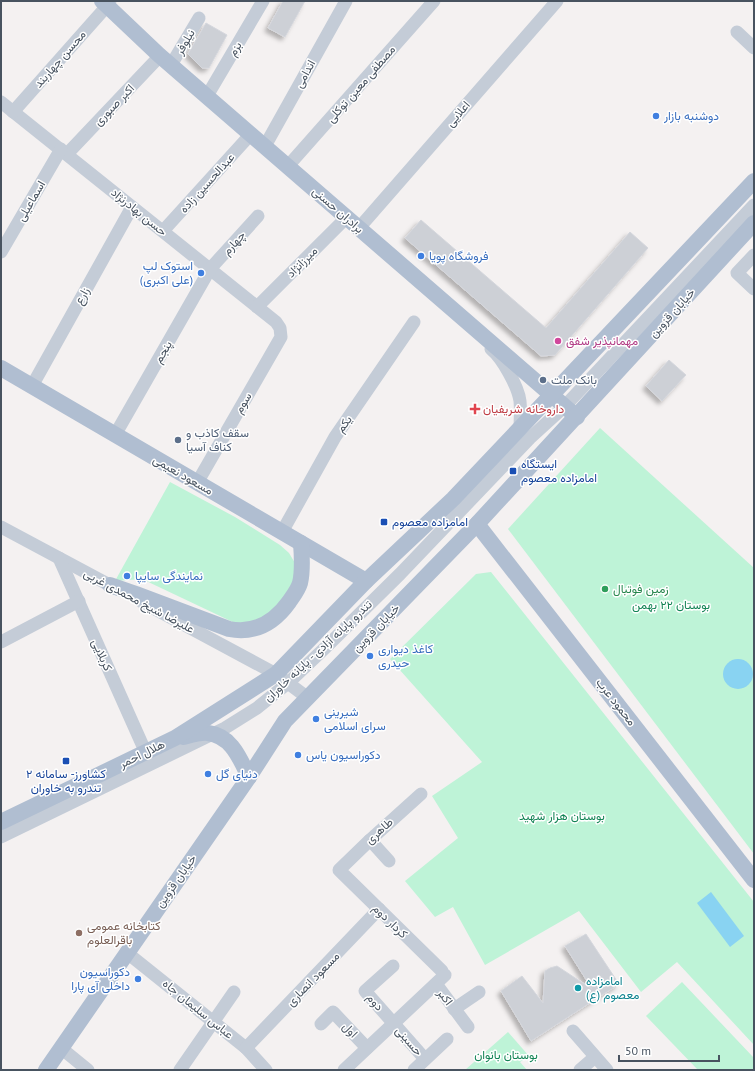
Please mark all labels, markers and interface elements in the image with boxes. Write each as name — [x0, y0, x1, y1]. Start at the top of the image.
street label: نیلوفر — [171, 26, 199, 59]
street label: محسن چهاربند — [31, 27, 89, 91]
street label: بزم — [224, 39, 246, 59]
street label: مصطفی معین توکلی — [323, 42, 399, 126]
street label: اندامی — [291, 57, 319, 91]
street label: اکبر صبوری — [90, 81, 138, 129]
street label: اعلایی — [442, 98, 474, 130]
place label: دوشنبه بازار — [663, 108, 719, 124]
marker: دوشنبه بازار — [651, 111, 661, 121]
street label: عبدالحسین زاده — [176, 150, 238, 216]
street label: اسماعیلی — [13, 178, 49, 224]
street label: برادران حسنی — [309, 183, 367, 237]
street label: حسن بهادرنژاد — [108, 184, 170, 240]
street label: چهارم — [219, 227, 249, 259]
street label: ميرزانژاد — [283, 243, 321, 281]
place label: فروشگاه پویا — [429, 248, 488, 264]
marker: فروشگاه پویا — [416, 251, 426, 261]
place label: استوک لپ (علی اکبری) — [140, 258, 193, 288]
marker: استوک لپ (علی اکبری) — [196, 268, 206, 278]
street label: زارع — [71, 284, 94, 308]
street label: خیابان قزوین — [645, 285, 699, 341]
place label: مهمانپذیر شفق — [566, 333, 638, 349]
marker: مهمانپذیر شفق — [553, 336, 563, 346]
street label: پنجم — [150, 338, 176, 366]
place label: بانک ملت — [551, 372, 597, 387]
marker: بانک ملت — [538, 375, 548, 385]
street label: سوم — [231, 390, 255, 416]
place label: داروخانه شریفیان — [483, 401, 564, 417]
marker: داروخانه شریفیان — [470, 404, 480, 414]
street label: یکم — [332, 412, 356, 436]
place label: سقف کاذب و کناف آسیا — [186, 425, 249, 454]
marker: سقف کاذب و کناف آسیا — [173, 435, 183, 445]
street label: مسعود نعیمی — [150, 451, 216, 499]
place label: ایستگاه امامزاده معصوم — [521, 456, 597, 486]
marker: ایستگاه امامزاده معصوم — [508, 466, 518, 476]
place label: امامزاده معصوم — [392, 514, 468, 530]
marker: امامزاده معصوم — [379, 517, 389, 527]
street label: علیرضا شیخ محمدی غربی — [80, 565, 197, 638]
place label: نمایندگی سایپا — [135, 568, 203, 584]
marker: نمایندگی سایپا — [122, 571, 132, 581]
place label: زمین فوتبال — [613, 581, 669, 597]
marker: زمین فوتبال — [600, 584, 610, 594]
street label: تندرو پایانه آزادی - پایانه خاوران — [260, 596, 376, 705]
park label: بوستان ۲۲ بهمن — [632, 597, 710, 613]
street label: خیابان قزوین — [349, 600, 403, 656]
street label: کربلایی — [88, 636, 116, 674]
place label: کاغذ دیواری حیدری — [378, 641, 433, 671]
marker: کاغذ دیواری حیدری — [365, 651, 375, 661]
street label: محمود عرب — [592, 675, 640, 729]
place label: شیرینی سرای اسلامی — [324, 704, 386, 734]
marker: شیرینی سرای اسلامی — [311, 714, 321, 724]
street label: هلال احمر — [116, 736, 167, 772]
place label: دکوراسیون یاس — [306, 747, 381, 763]
marker: دکوراسیون یاس — [293, 750, 303, 760]
marker: کشاورز- سامانه ۲ تندرو به خاوران — [61, 756, 71, 766]
place label: کشاورز- سامانه ۲ تندرو به خاوران — [26, 766, 106, 796]
place label: دنیای گل — [216, 766, 258, 782]
marker: دنیای گل — [203, 769, 213, 779]
park label: بوستان هزار شهید — [519, 808, 605, 824]
street label: طاهری — [362, 814, 397, 848]
street label: خیابان قزوین — [152, 851, 200, 911]
street label: کردار دوم — [369, 900, 411, 942]
place label: کتابخانه عمومی باقرالعلوم — [87, 918, 161, 948]
marker: کتابخانه عمومی باقرالعلوم — [74, 928, 84, 938]
street label: مسعود انصاری — [283, 948, 343, 1010]
place label: دکوراسیون داخلی آی پارا — [71, 964, 130, 994]
place label: امامزاده معصوم (ع) — [586, 973, 639, 1004]
marker: دکوراسیون داخلی آی پارا — [133, 974, 143, 984]
street label: عباس سلیمان جاه — [159, 976, 237, 1042]
marker: امامزاده معصوم (ع) — [573, 983, 583, 993]
street label: اکبر — [433, 985, 456, 1009]
street label: دوم — [363, 990, 387, 1014]
street label: اول — [339, 1019, 361, 1041]
street label: حسینی — [392, 1023, 426, 1059]
scale bar — [619, 1037, 719, 1063]
text: 50 m — [625, 1043, 651, 1058]
park label: بوستان بانوان — [474, 1047, 538, 1063]

